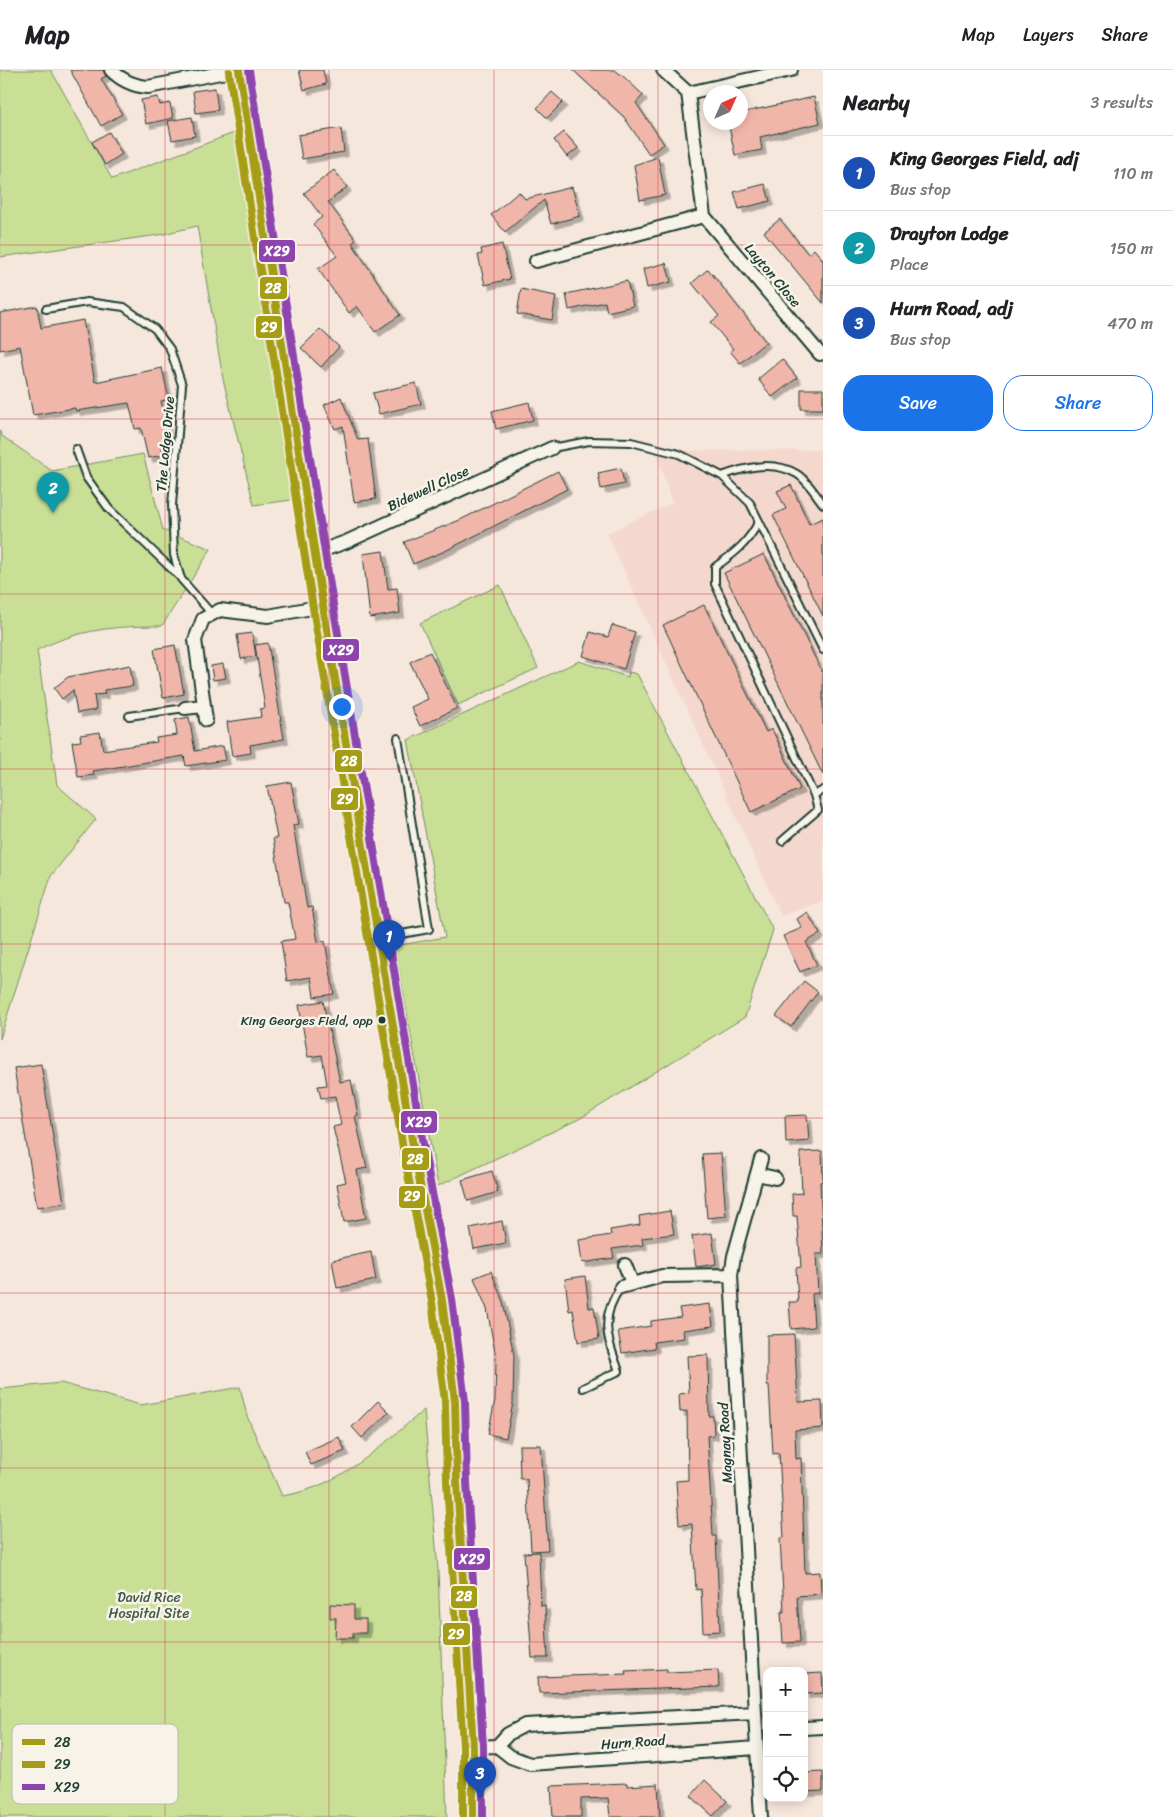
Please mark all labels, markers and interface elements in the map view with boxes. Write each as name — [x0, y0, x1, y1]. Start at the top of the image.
text: Map — [25, 14, 69, 56]
text: Map — [962, 19, 995, 51]
text: Layers — [1023, 19, 1074, 51]
text: Share — [1102, 19, 1148, 51]
text: Nearby — [843, 84, 909, 122]
north arrow — [703, 85, 748, 130]
text: 3 results — [1090, 88, 1153, 117]
text: King Georges Field, adj — [890, 142, 1079, 175]
text: 1 — [856, 159, 862, 188]
text: 110 m — [1113, 159, 1153, 188]
text: Bus stop — [890, 175, 951, 204]
text: Drayton Lodge — [890, 217, 1009, 250]
text: 2 — [854, 234, 864, 263]
text: 150 m — [1110, 234, 1153, 263]
street label: Layton Close — [738, 237, 807, 313]
line badge: X29 — [258, 239, 296, 263]
text: X29 — [263, 239, 290, 264]
text: Place — [890, 250, 929, 279]
line badge: 28 — [259, 276, 288, 300]
text: 28 — [264, 276, 282, 301]
text: Hurn Road, adj — [890, 292, 1013, 325]
text: 3 — [855, 309, 863, 338]
text: 470 m — [1107, 309, 1153, 338]
line badge: 29 — [255, 315, 283, 339]
text: 29 — [260, 315, 278, 340]
text: Bus stop — [890, 325, 951, 354]
button: Save — [843, 375, 993, 431]
button: Share — [1003, 375, 1153, 431]
street label: The Lodge Drive — [149, 395, 182, 493]
street label: Bidewell Close — [383, 459, 473, 518]
pin: 2 — [37, 472, 69, 513]
line badge: X29 — [322, 638, 360, 662]
text: X29 — [327, 638, 354, 663]
your location — [329, 694, 355, 720]
line badge: 28 — [334, 749, 363, 773]
text: 28 — [340, 749, 358, 774]
line badge: 29 — [330, 787, 359, 811]
text: 29 — [336, 787, 354, 812]
pin: 1 — [373, 920, 405, 961]
place label: King Georges Field, opp — [241, 1009, 373, 1032]
marker: King Georges Field, opp — [377, 1015, 387, 1025]
line badge: X29 — [400, 1110, 438, 1134]
text: X29 — [405, 1110, 432, 1135]
line badge: 28 — [401, 1147, 430, 1171]
text: 28 — [406, 1147, 424, 1172]
text: 29 — [403, 1184, 421, 1209]
line badge: 29 — [398, 1185, 426, 1209]
street label: Magnay Road — [711, 1400, 740, 1484]
line badge: X29 — [453, 1547, 491, 1571]
text: X29 — [458, 1547, 485, 1572]
text: 28 — [455, 1584, 473, 1609]
park label: David Rice Hospital Site — [109, 1585, 190, 1626]
line badge: 28 — [450, 1585, 478, 1609]
line badge: 29 — [442, 1622, 471, 1646]
text: 29 — [447, 1622, 465, 1647]
map controls — [763, 1667, 808, 1802]
button: + — [763, 1667, 808, 1712]
button: − — [763, 1712, 808, 1757]
legend — [12, 1724, 178, 1804]
street label: Hurn Road — [600, 1728, 668, 1757]
text: 28 — [54, 1730, 71, 1755]
text: 29 — [54, 1752, 71, 1777]
pin: 3 — [464, 1757, 496, 1798]
button: locate — [763, 1757, 808, 1802]
text: X29 — [53, 1775, 80, 1800]

